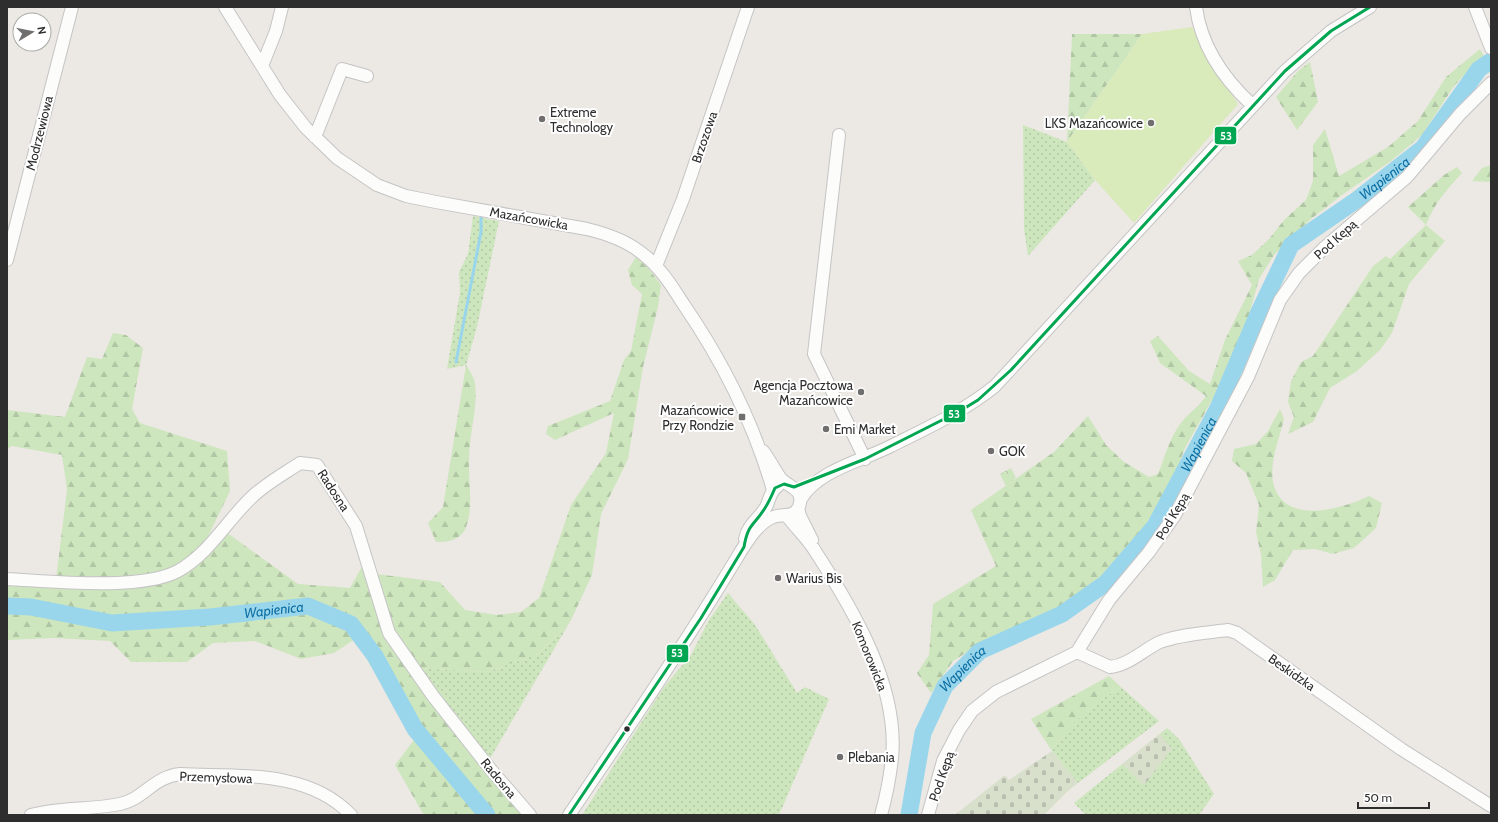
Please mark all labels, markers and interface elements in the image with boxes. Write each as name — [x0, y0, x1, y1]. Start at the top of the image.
north arrow — [12, 12, 52, 52]
text: N — [34, 25, 49, 35]
street label: Modrzewiowa — [22, 93, 56, 172]
place label: Extreme Technology — [550, 104, 614, 135]
street label: Brzozowa — [688, 108, 721, 165]
marker: Extreme Technology — [537, 114, 547, 124]
place label: LKS Mazańcowice — [1045, 115, 1143, 131]
marker: LKS Mazańcowice — [1146, 118, 1156, 128]
line badge: 53 — [1214, 126, 1237, 145]
text: 53 — [1220, 129, 1232, 143]
water label: Wapienica — [1355, 153, 1414, 204]
street label: Mazańcowicka — [489, 203, 570, 233]
street label: Pod Kępą — [1310, 215, 1360, 262]
place label: Agencja Pocztowa Mazańcowice — [753, 377, 854, 408]
marker: Agencja Pocztowa Mazańcowice — [856, 387, 866, 397]
place label: Mazańcowice Przy Rondzie — [660, 402, 734, 433]
line badge: 53 — [943, 404, 966, 423]
text: 53 — [948, 407, 960, 421]
marker: Mazańcowice Przy Rondzie — [737, 412, 747, 422]
water label: Wapienica — [1176, 414, 1221, 475]
place label: Emi Market — [834, 421, 896, 437]
marker: Emi Market — [821, 424, 831, 434]
place label: GOK — [999, 443, 1026, 459]
marker: GOK — [986, 446, 996, 456]
street label: Radosna — [314, 466, 354, 515]
street label: Pod Kępą — [1152, 489, 1193, 542]
place label: Warius Bis — [786, 570, 842, 586]
marker: Warius Bis — [773, 573, 783, 583]
water label: Wapienica — [243, 598, 305, 622]
street label: Komorowicka — [849, 619, 892, 694]
water label: Wapienica — [935, 641, 989, 696]
line badge: 53 — [666, 644, 689, 663]
text: 53 — [671, 646, 683, 660]
street label: Beskidzka — [1265, 650, 1319, 694]
unlabelled marker — [622, 724, 632, 734]
street label: Pod Kępą — [925, 748, 957, 803]
place label: Plebania — [848, 749, 896, 765]
marker: Plebania — [835, 752, 845, 762]
street label: Radosna — [478, 755, 521, 802]
street label: Przemysłowa — [179, 768, 253, 786]
scale bar — [1358, 784, 1429, 810]
text: 50 m — [1364, 790, 1392, 805]

